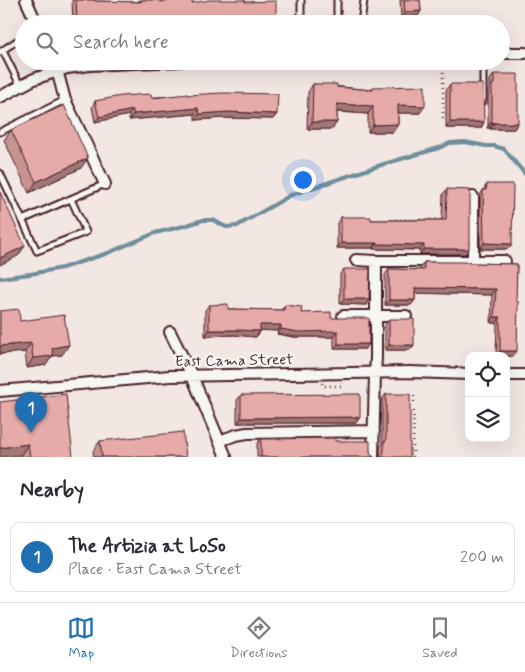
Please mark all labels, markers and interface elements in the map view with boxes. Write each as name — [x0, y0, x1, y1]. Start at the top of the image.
search box — [15, 15, 510, 70]
icon: search — [33, 29, 61, 57]
text: Search here — [73, 30, 169, 55]
your location — [290, 167, 316, 193]
street label: East Cama Street — [175, 350, 293, 372]
map controls — [465, 352, 510, 442]
button: locate — [465, 352, 510, 397]
pin: 1 — [15, 392, 47, 433]
button: layers — [465, 397, 510, 442]
text: Nearby — [20, 476, 84, 504]
text: The Artizia at LoSo — [68, 534, 226, 559]
text: 1 — [33, 547, 41, 568]
text: 200 m — [460, 547, 504, 568]
text: Place · East Cama Street — [68, 559, 242, 580]
tab: Map — [67, 614, 95, 662]
tab: Directions — [230, 614, 288, 662]
tab: Saved — [422, 614, 458, 662]

